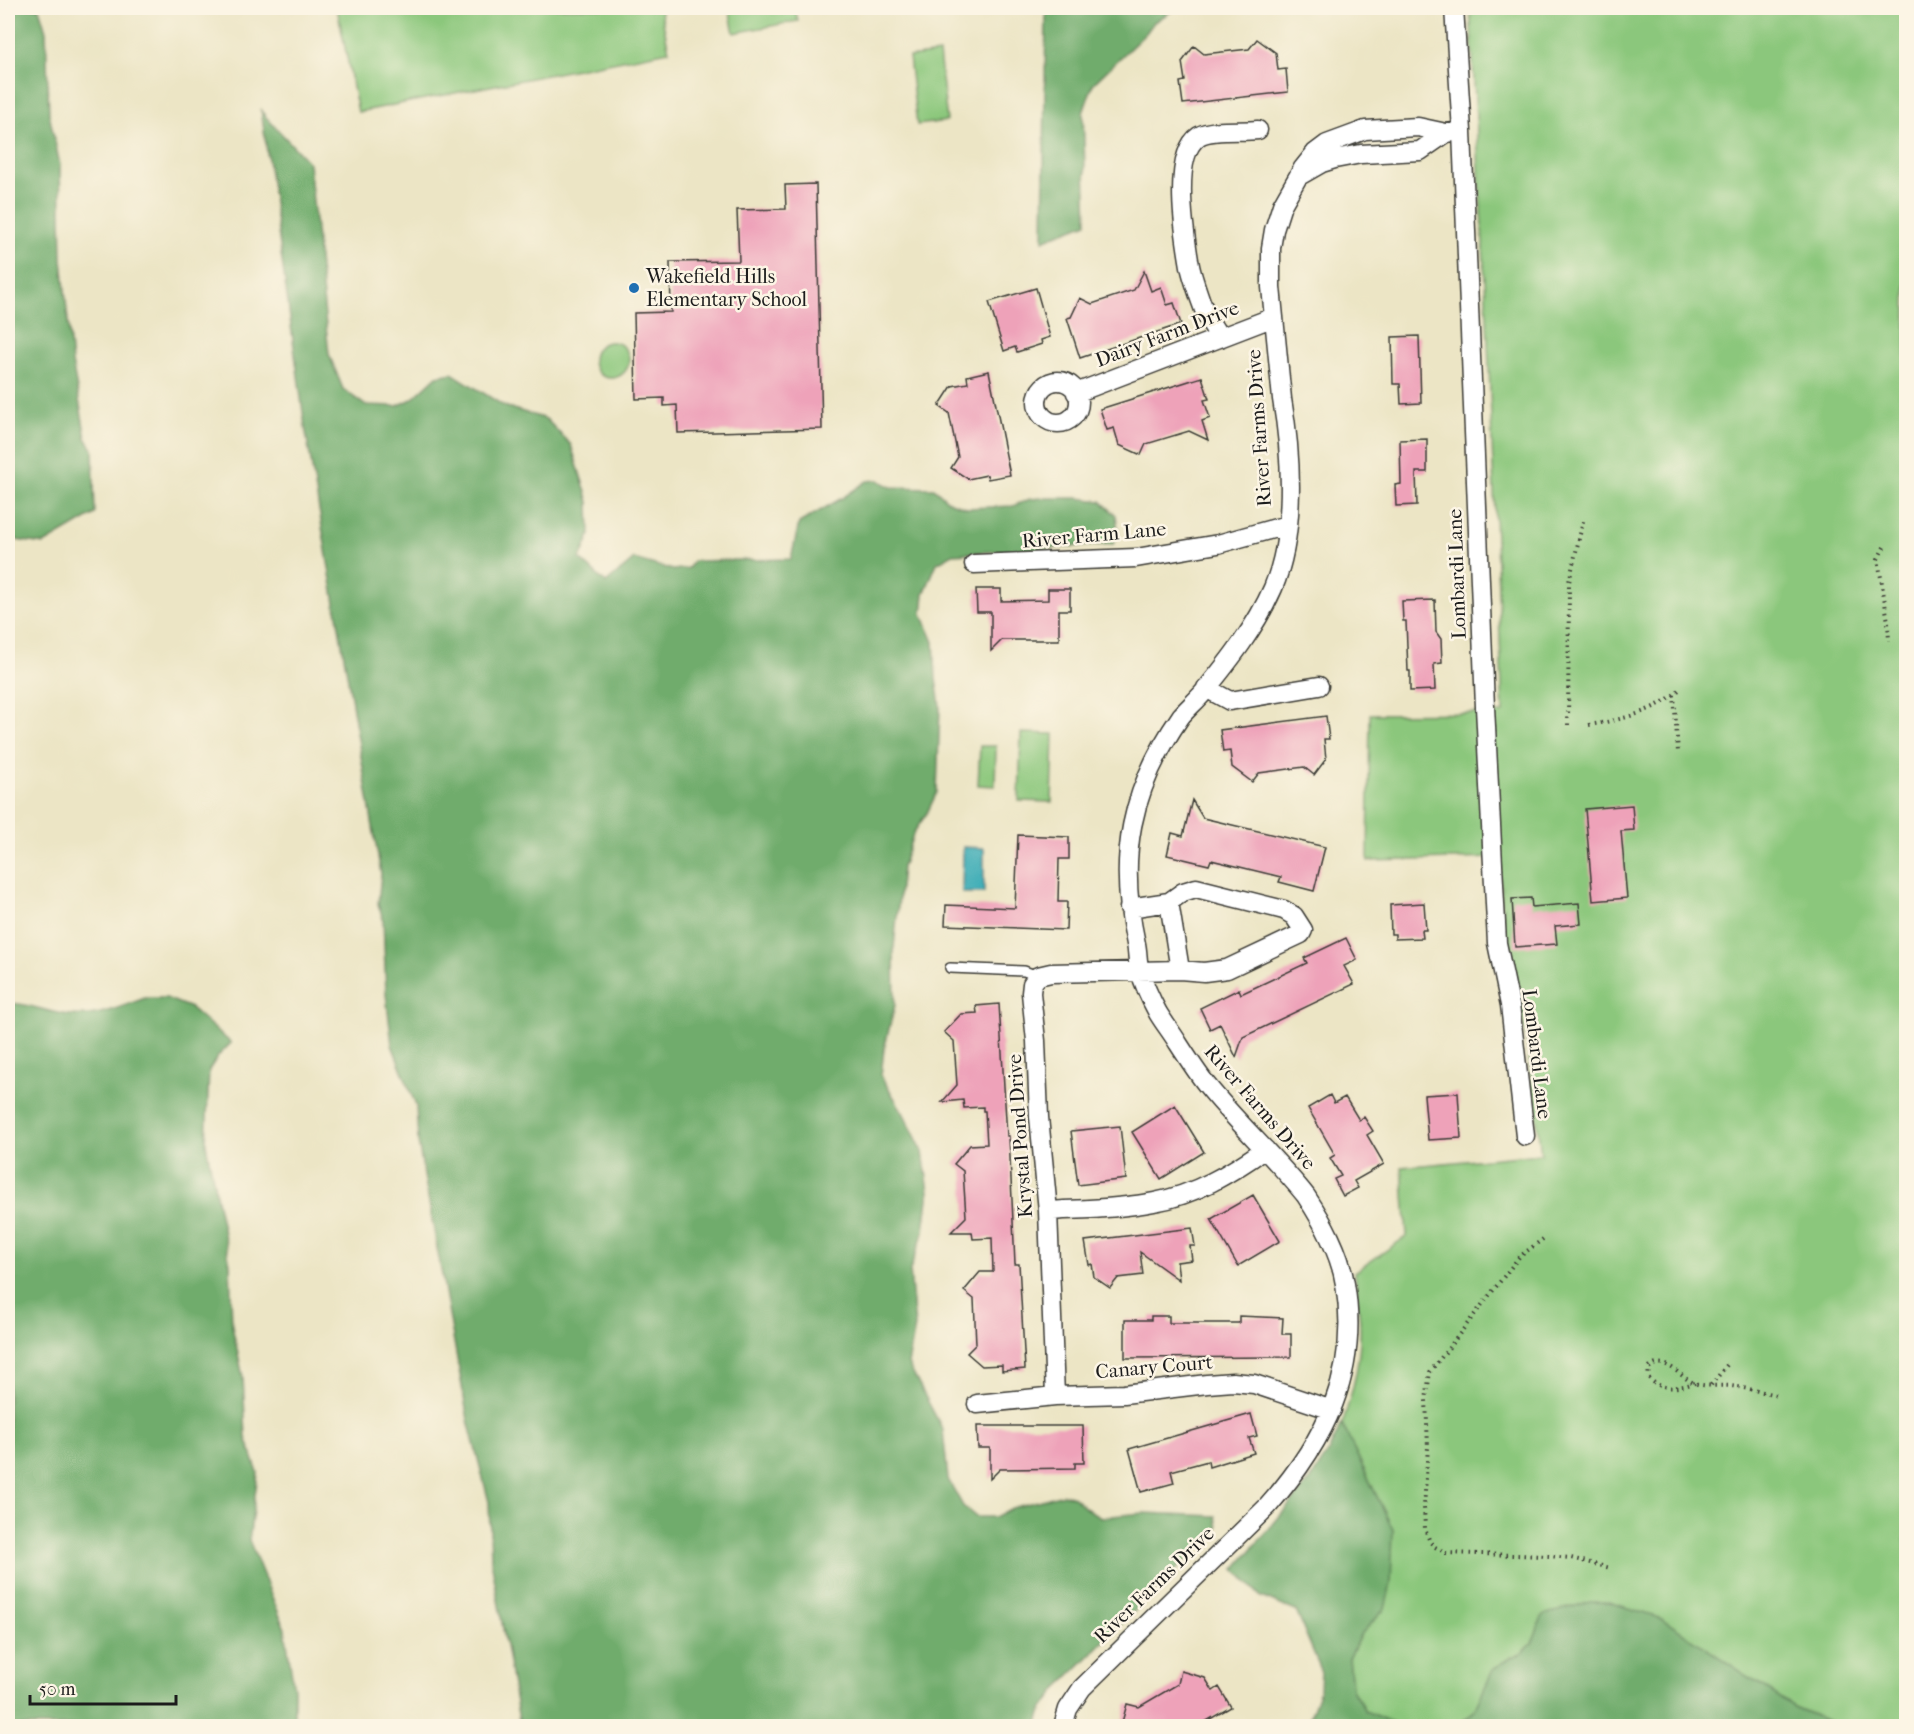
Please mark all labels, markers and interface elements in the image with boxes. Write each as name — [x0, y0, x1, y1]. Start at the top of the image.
place label: Wakefield Hills Elementary School — [645, 265, 808, 311]
marker: Wakefield Hills Elementary School — [627, 281, 641, 295]
street label: Dairy Farm Drive — [1092, 296, 1242, 372]
street label: River Farms Drive — [1242, 348, 1276, 508]
street label: Lombardi Lane — [1443, 508, 1471, 640]
street label: River Farm Lane — [1021, 517, 1167, 553]
street label: Lombardi Lane — [1518, 988, 1556, 1120]
street label: River Farms Drive — [1200, 1040, 1321, 1174]
street label: Krystal Pond Drive — [1003, 1053, 1037, 1219]
street label: Canary Court — [1094, 1350, 1214, 1384]
street label: River Farms Drive — [1089, 1522, 1219, 1648]
scale bar — [30, 1668, 176, 1706]
text: 50 m — [39, 1679, 76, 1700]

